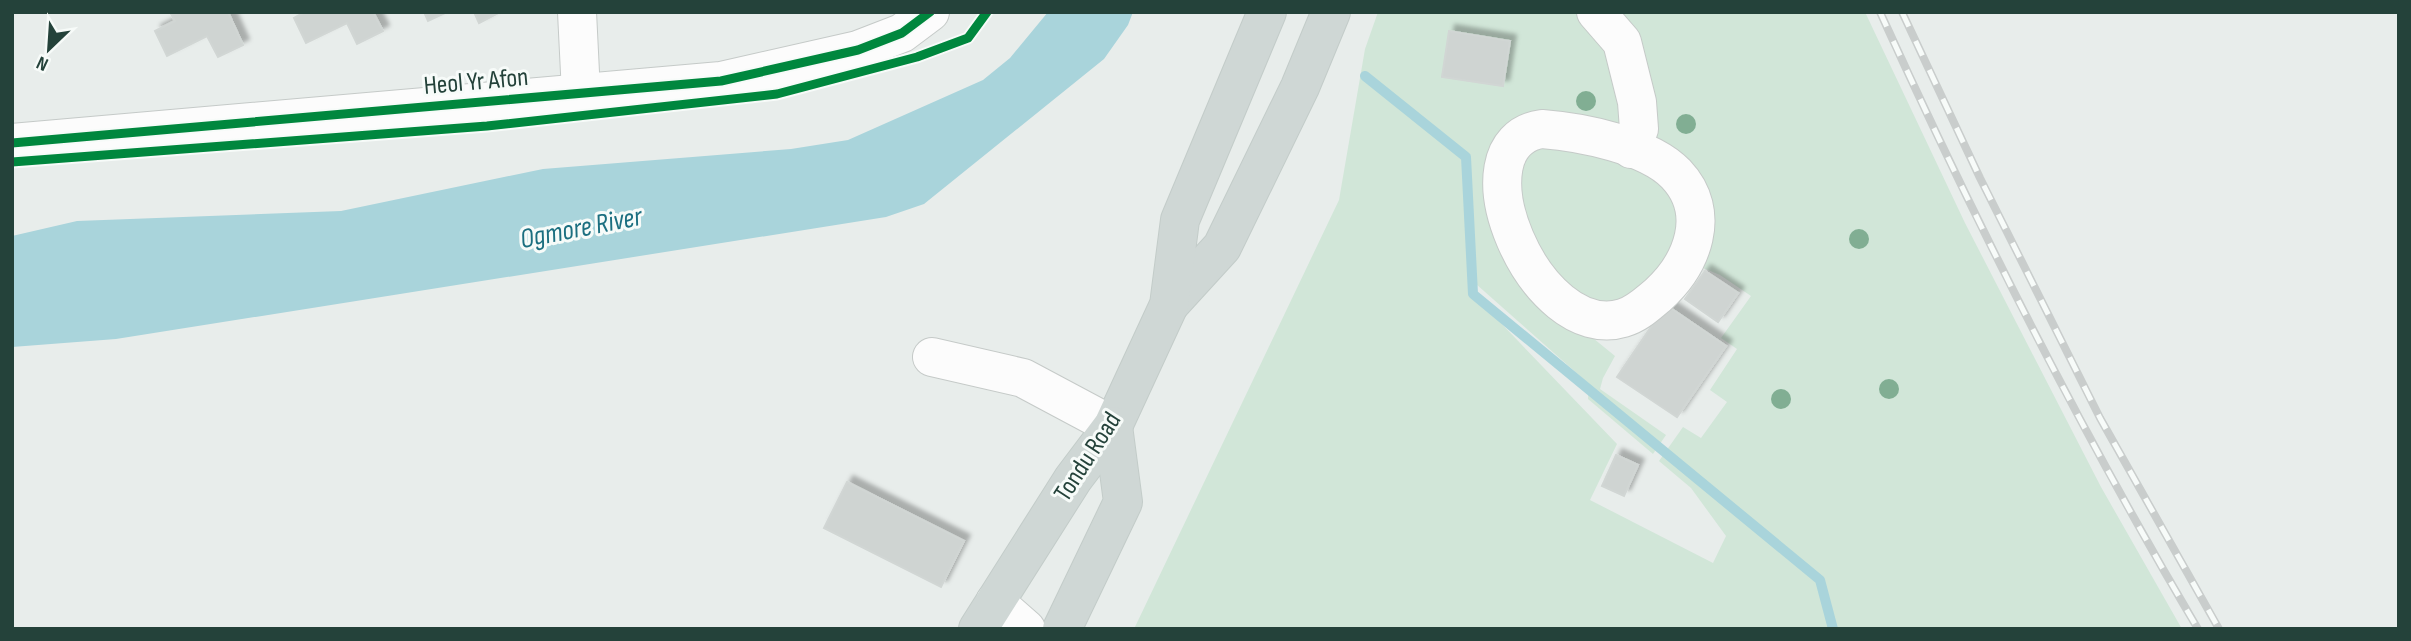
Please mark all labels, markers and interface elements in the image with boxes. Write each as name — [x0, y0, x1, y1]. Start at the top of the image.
north arrow — [14, 14, 84, 84]
text: N — [33, 50, 52, 76]
street label: Heol Yr Afon — [422, 62, 530, 102]
water label: Ogmore River — [517, 200, 646, 256]
street label: Tondu Road — [1048, 407, 1128, 507]

